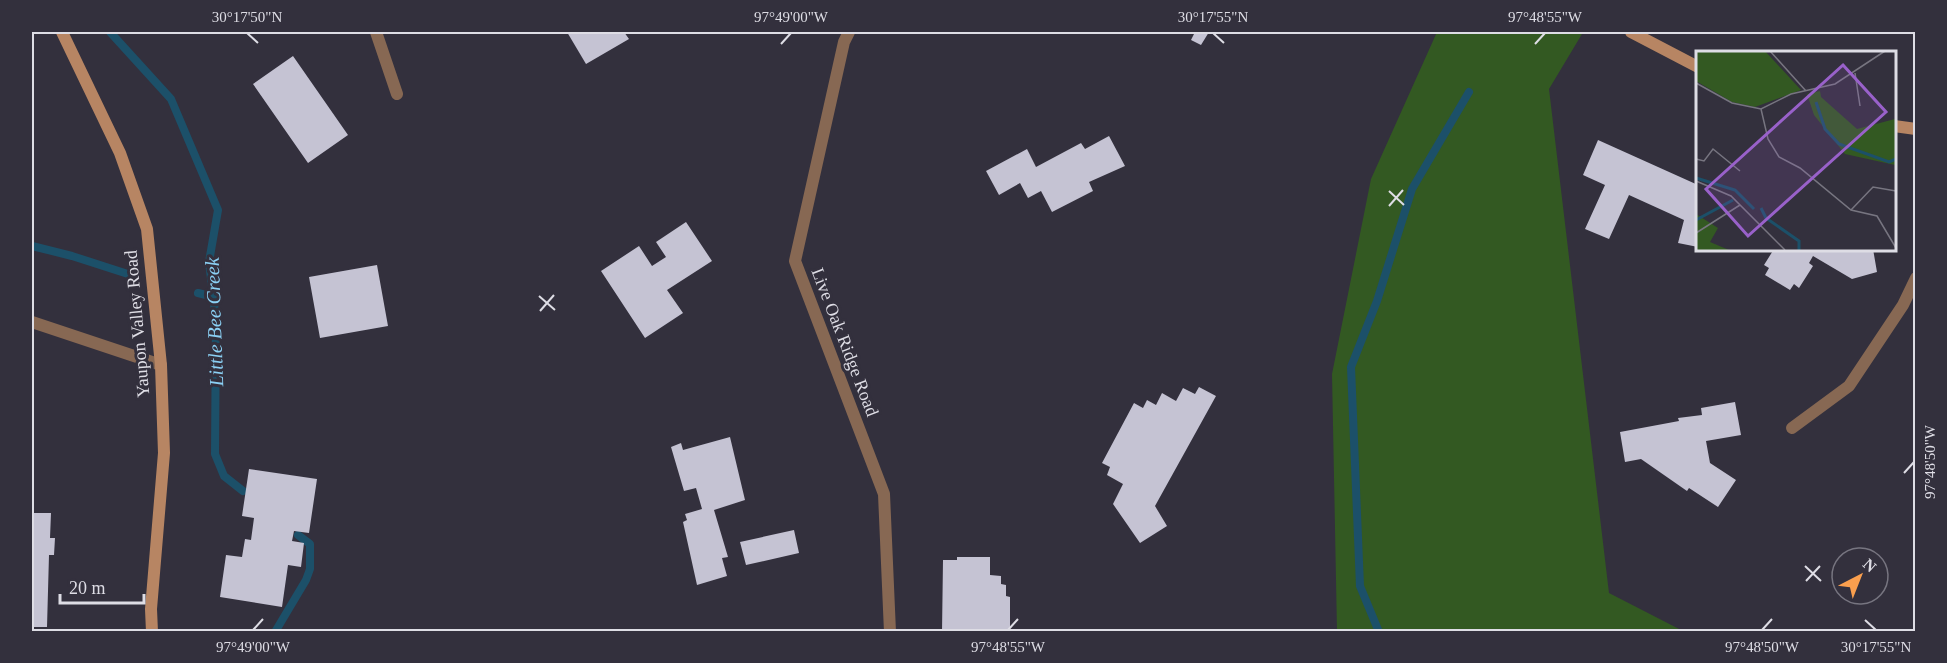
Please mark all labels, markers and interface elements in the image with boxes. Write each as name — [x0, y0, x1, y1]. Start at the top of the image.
text: 30°17'50"N — [212, 9, 282, 25]
text: 97°49'00"W — [754, 9, 829, 25]
text: 30°17'55"N — [1178, 9, 1248, 25]
text: 97°48'55"W — [1508, 9, 1583, 25]
inset map — [1696, 51, 1896, 250]
street label: Yaupon Valley Road — [121, 249, 153, 399]
water label: Little Bee Creek — [201, 256, 227, 388]
street label: Live Oak Ridge Road — [807, 265, 883, 419]
text: 97°48'50"W — [1922, 424, 1938, 499]
north arrow — [1830, 546, 1890, 606]
text: N — [1860, 555, 1880, 576]
scale bar — [60, 567, 144, 605]
text: 20 m — [69, 578, 106, 598]
text: 97°49'00"W — [216, 639, 291, 655]
text: 97°48'55"W — [971, 639, 1046, 655]
text: 97°48'50"W — [1725, 639, 1800, 655]
text: 30°17'55"N — [1841, 639, 1911, 655]

